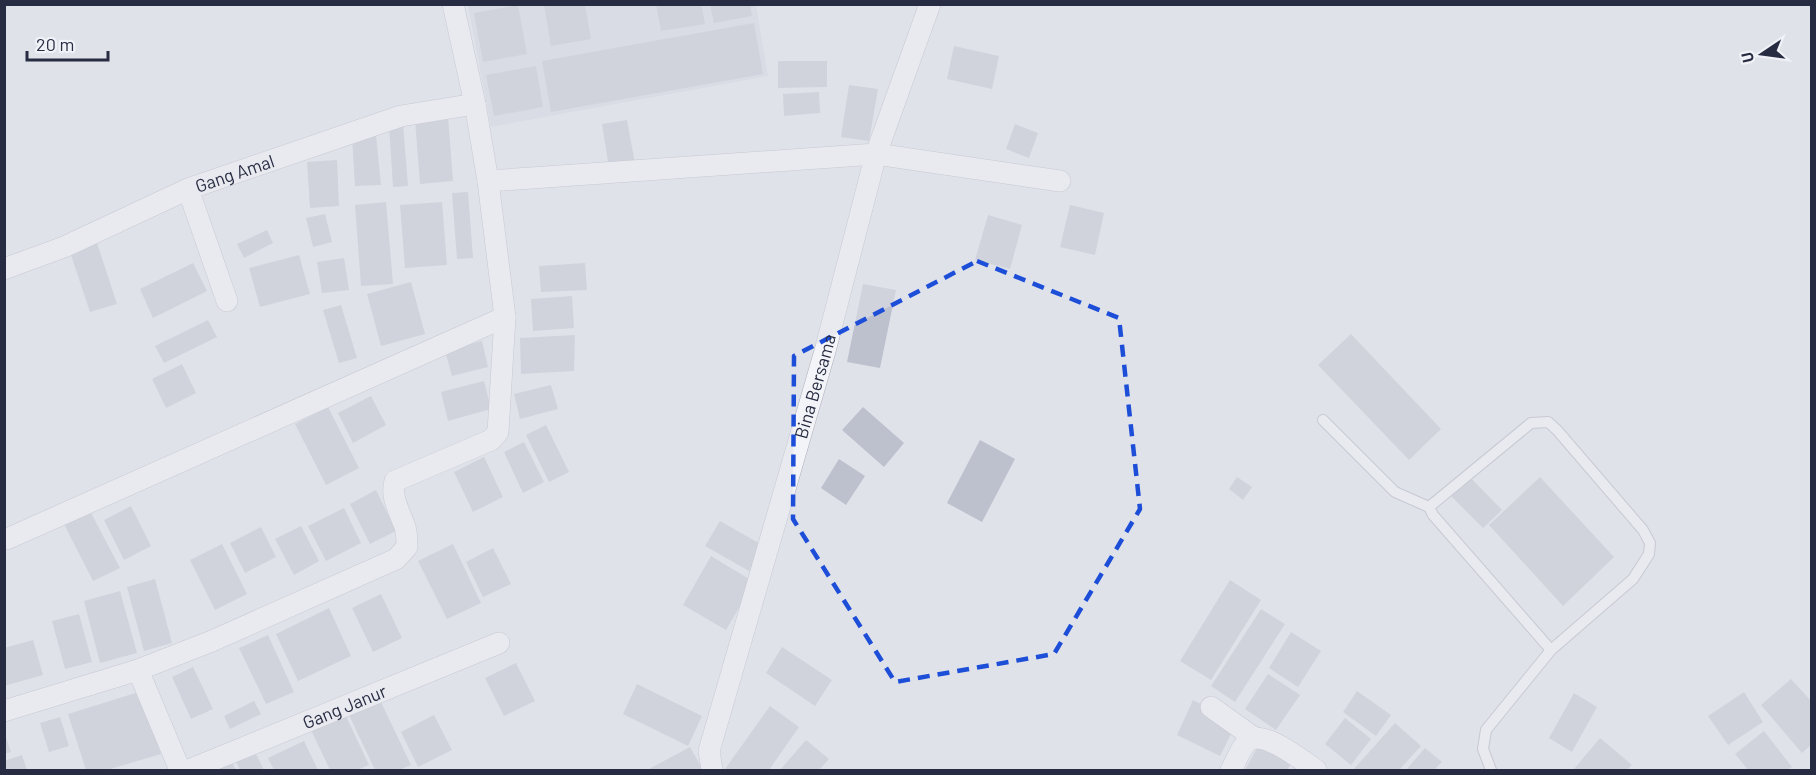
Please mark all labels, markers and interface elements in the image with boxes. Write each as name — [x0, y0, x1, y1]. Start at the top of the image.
scale bar — [27, 24, 108, 62]
north arrow — [1732, 24, 1792, 84]
text: 20 m — [36, 33, 74, 55]
text: U — [1737, 50, 1757, 65]
street label: Gang Amal — [192, 149, 277, 197]
street label: Bina Bersama — [789, 332, 840, 441]
street label: Gang Janur — [299, 679, 390, 733]

